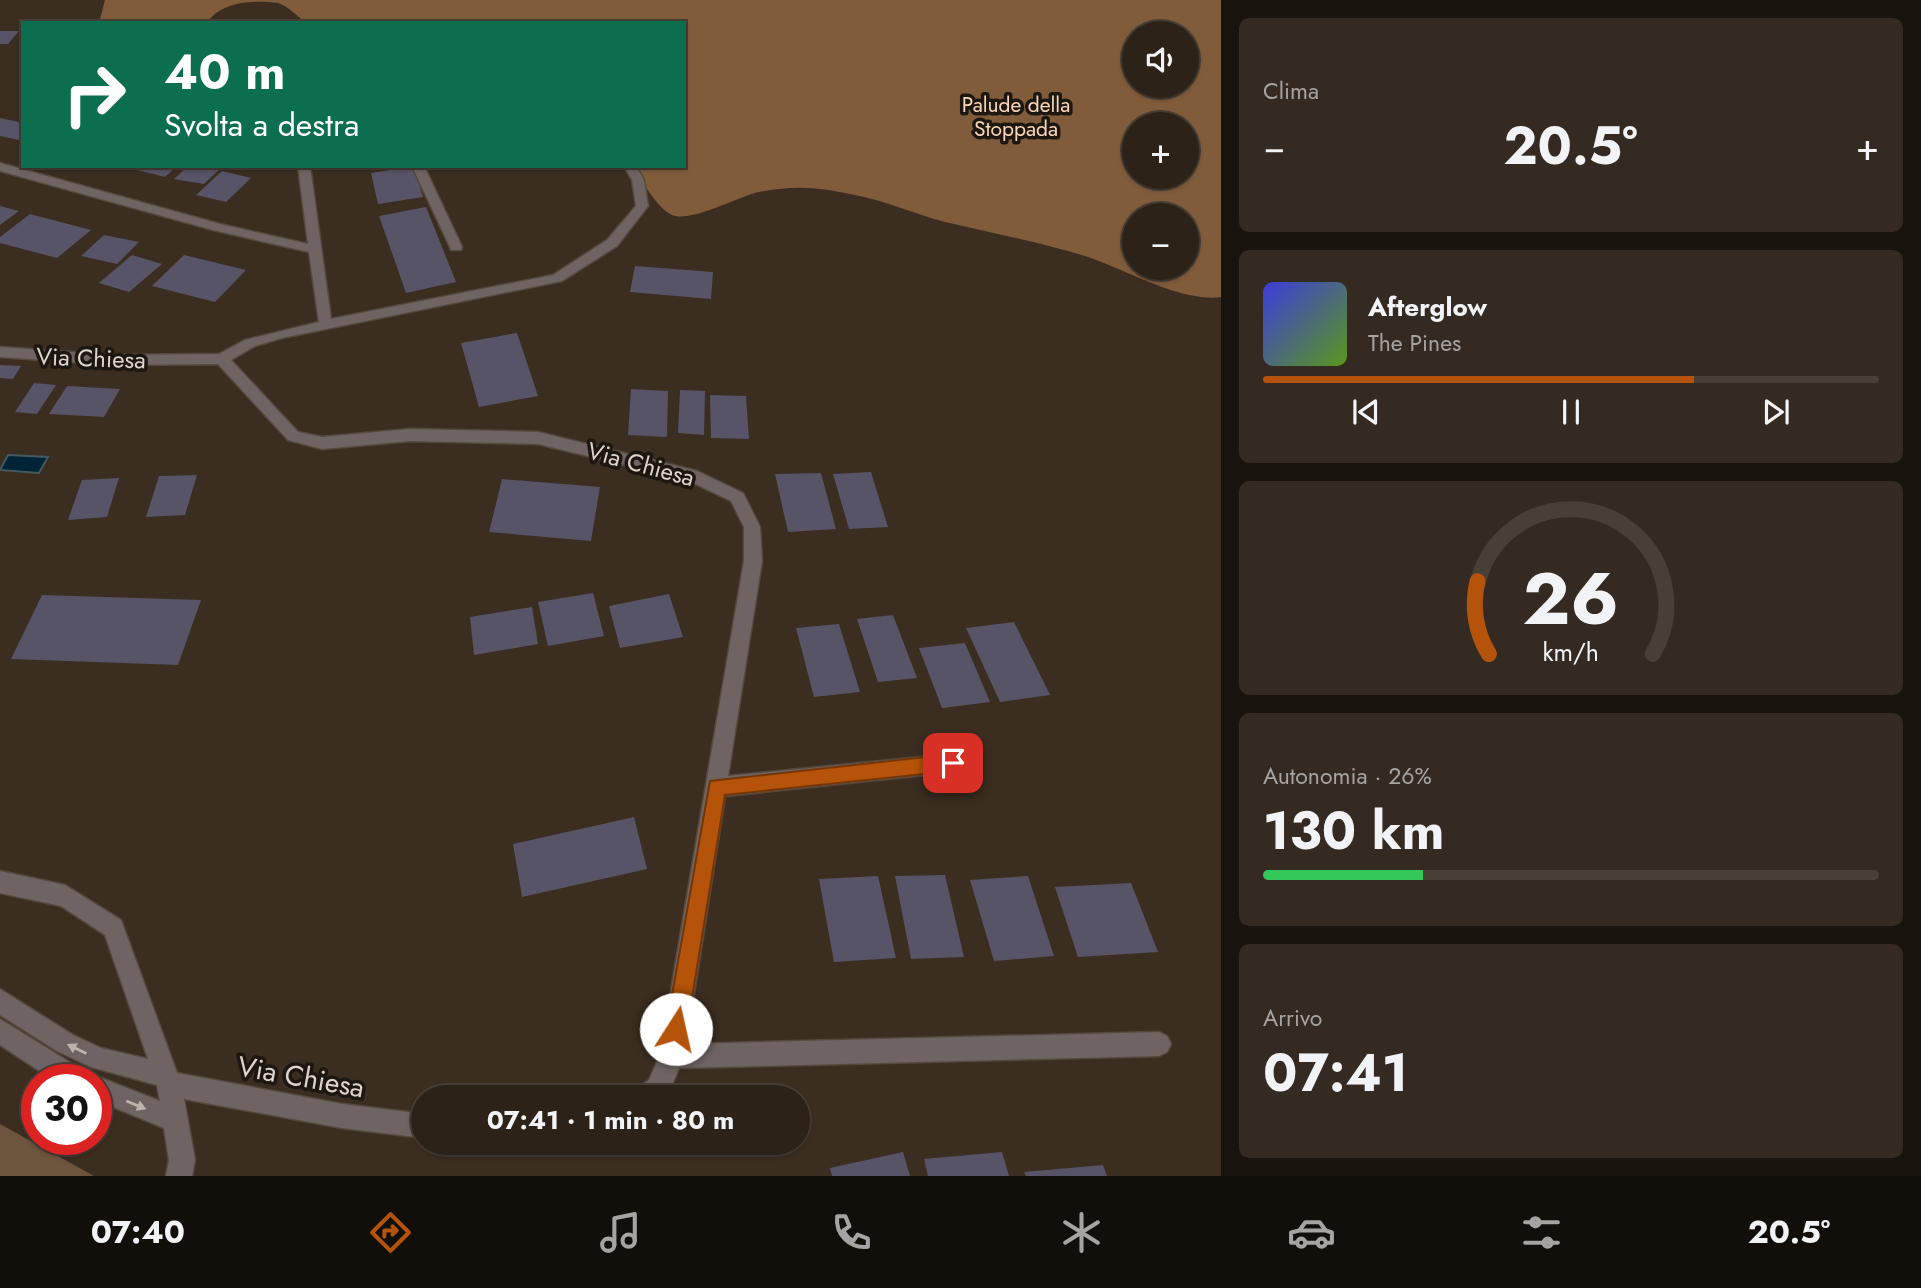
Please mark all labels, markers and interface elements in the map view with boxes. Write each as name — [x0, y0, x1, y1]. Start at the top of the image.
map controls — [1122, 21, 1199, 280]
button: sound — [1122, 21, 1199, 98]
text: 40 m — [164, 37, 286, 107]
icon: right — [49, 49, 140, 140]
text: Clima — [1263, 74, 1319, 108]
park label: Palude della Stoppada — [962, 90, 1070, 144]
text: Svolta a destra — [164, 102, 359, 148]
text: 20.5° — [1503, 108, 1638, 184]
button: + — [1122, 112, 1199, 189]
text: − — [1263, 119, 1285, 174]
text: + — [1856, 119, 1879, 174]
button: − — [1122, 203, 1199, 280]
text: Afterglow — [1368, 288, 1487, 326]
text: The Pines — [1368, 326, 1461, 360]
street label: Via Chiesa — [36, 339, 146, 377]
icon: previous — [1347, 393, 1385, 431]
icon: pause — [1552, 393, 1590, 431]
icon: next — [1757, 393, 1795, 431]
street label: Via Chiesa — [583, 433, 699, 495]
text: 26 — [1523, 546, 1619, 651]
text: km/h — [1543, 634, 1599, 670]
pin — [923, 733, 983, 793]
icon: arrive — [934, 744, 972, 782]
text: Autonomia · 26% — [1263, 759, 1432, 793]
text: 130 km — [1263, 793, 1444, 869]
position arrow — [639, 992, 713, 1066]
text: Arrivo — [1263, 1001, 1322, 1035]
text: 07:41 — [1263, 1035, 1408, 1111]
one-way arrow — [67, 1043, 87, 1055]
street label: Via Chiesa — [234, 1046, 368, 1108]
speed limit sign: 30 — [21, 1064, 112, 1155]
one-way arrow — [125, 1099, 146, 1110]
text: 07:41 · 1 min · 80 m — [487, 1101, 734, 1139]
icon: directions — [366, 1208, 415, 1257]
icon: music — [596, 1208, 645, 1257]
icon: phone — [827, 1208, 876, 1257]
icon: climate — [1057, 1208, 1106, 1257]
icon: car — [1287, 1208, 1336, 1257]
icon: filters — [1517, 1208, 1566, 1257]
text: 07:40 — [91, 1209, 185, 1255]
text: 20.5° — [1748, 1209, 1830, 1255]

